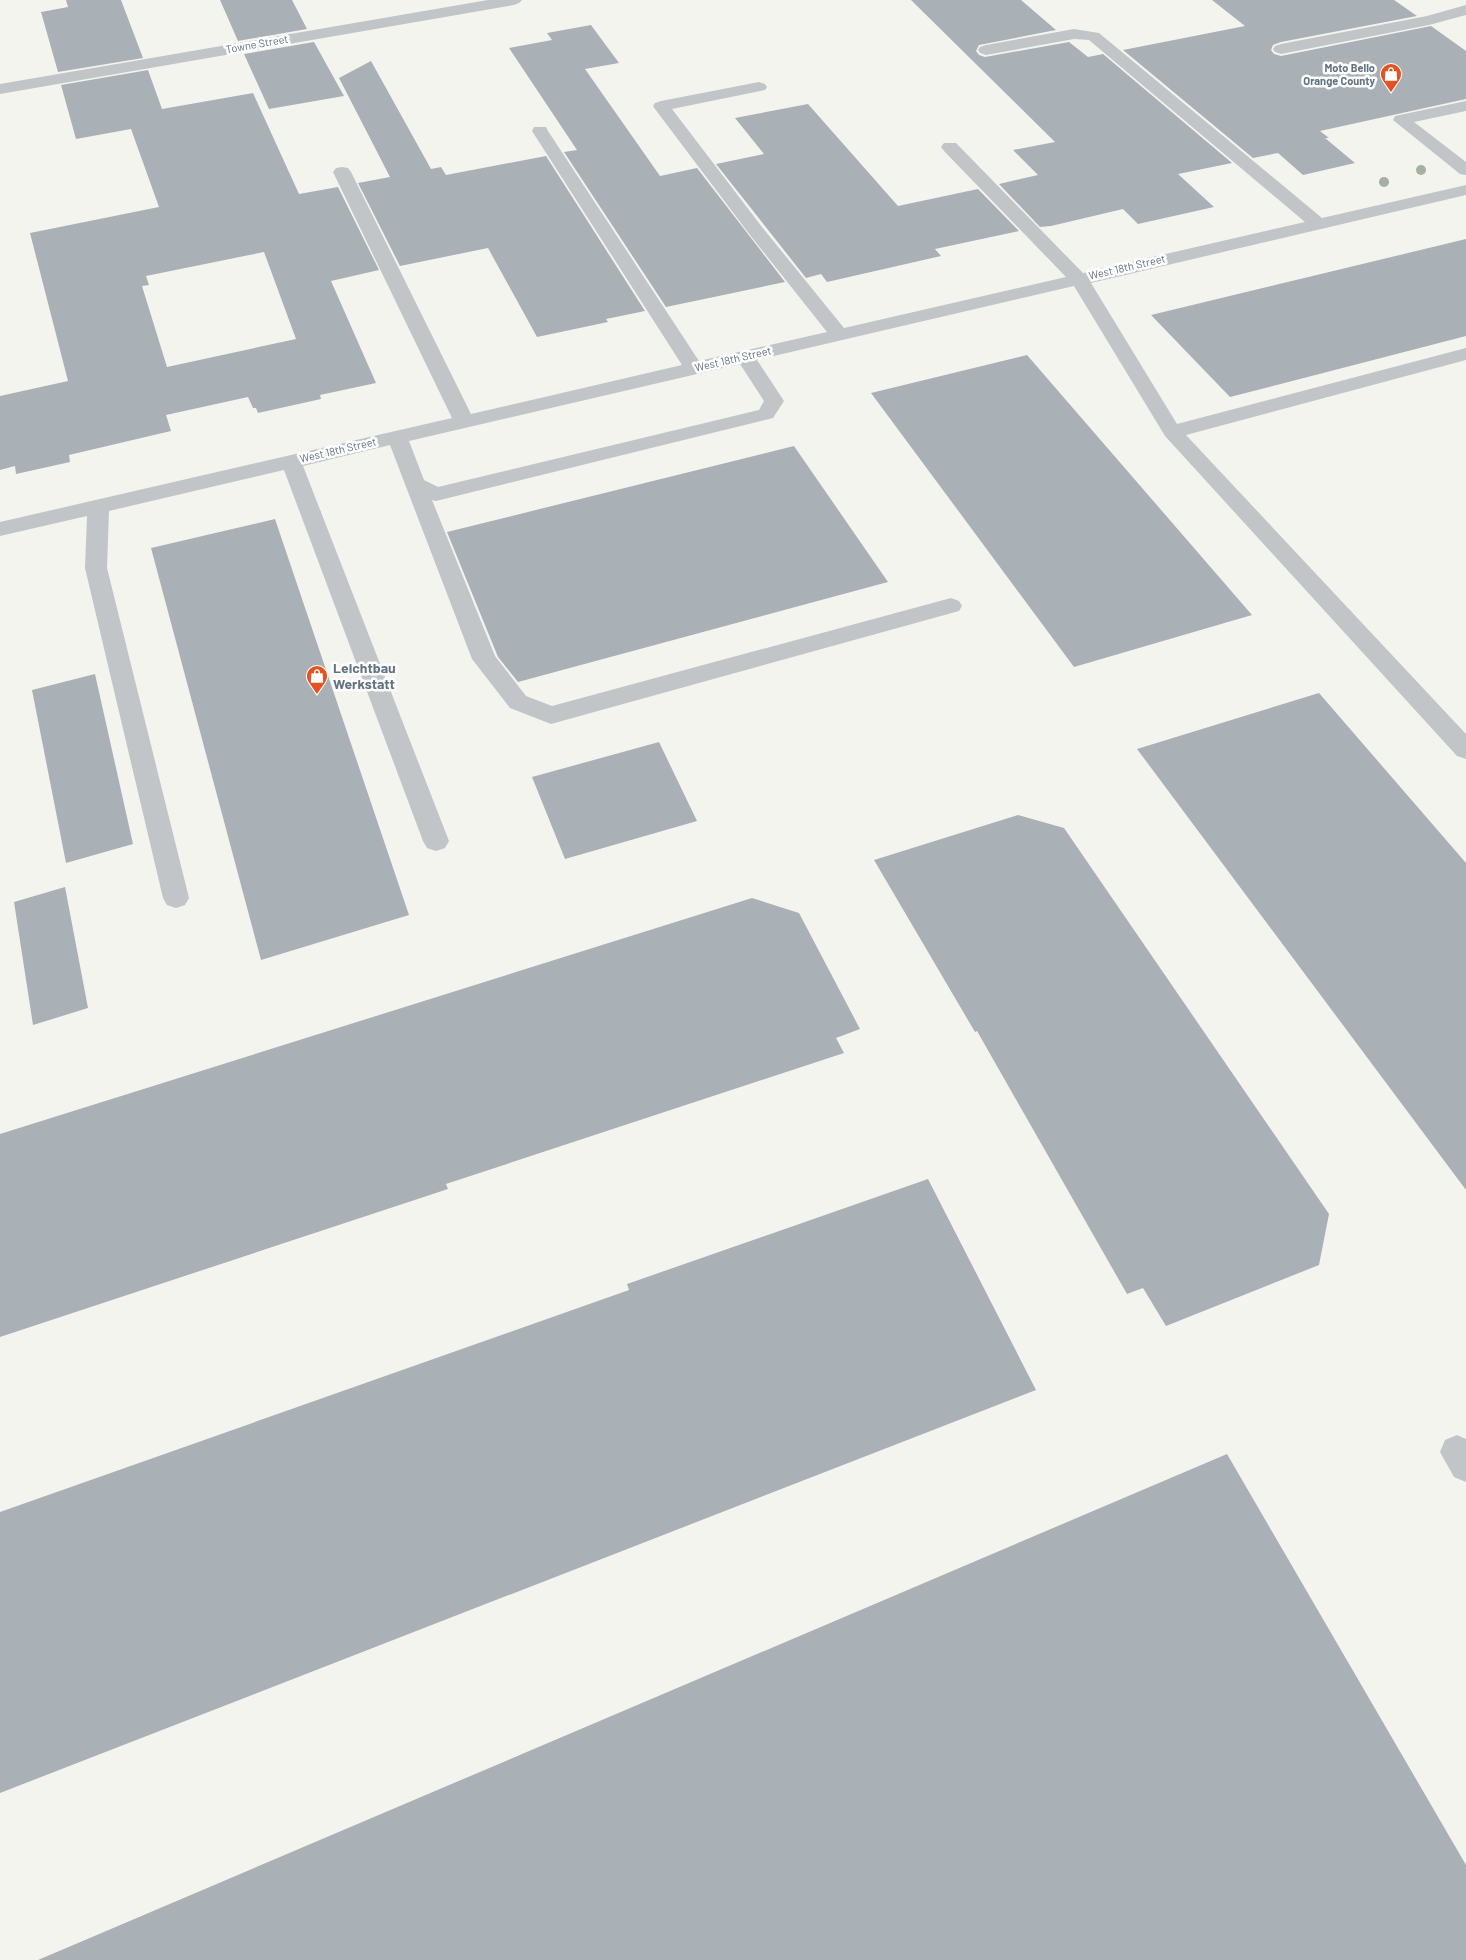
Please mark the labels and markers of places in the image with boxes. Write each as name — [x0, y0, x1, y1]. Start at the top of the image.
place label: Moto Bello Orange County — [1303, 61, 1375, 87]
shop icon: Moto Bello Orange County — [1379, 62, 1403, 93]
place label: Leichtbau Werkstatt — [333, 659, 396, 692]
shop icon: Leichtbau Werkstatt — [305, 664, 329, 695]

